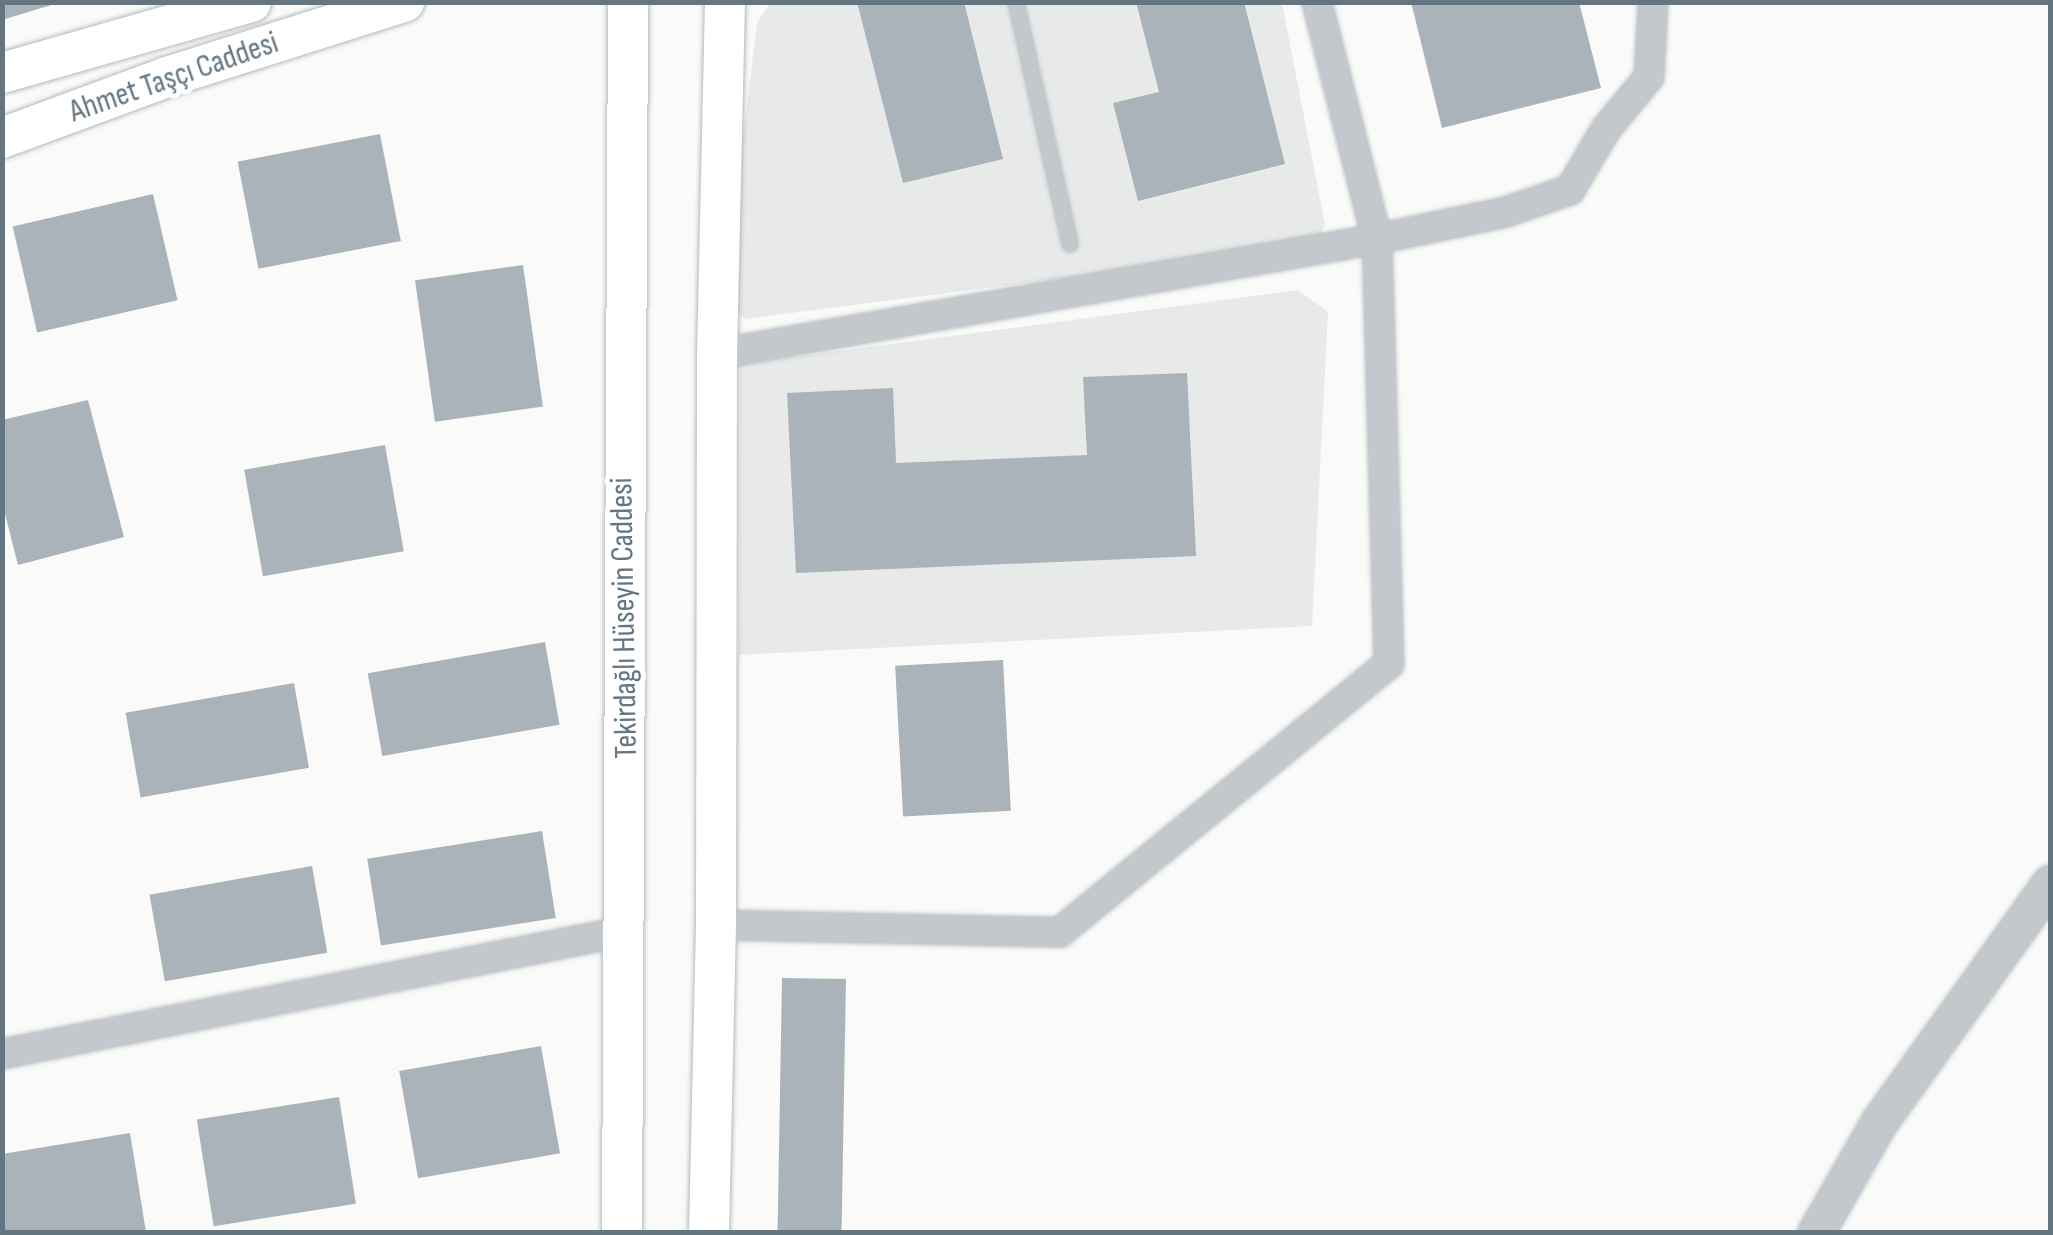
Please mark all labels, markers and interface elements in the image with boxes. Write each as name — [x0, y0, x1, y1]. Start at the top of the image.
street label: Ahmet Taşçı Caddesi — [64, 24, 284, 132]
street label: Tekirdağlı Hüseyin Caddesi — [603, 477, 647, 759]

